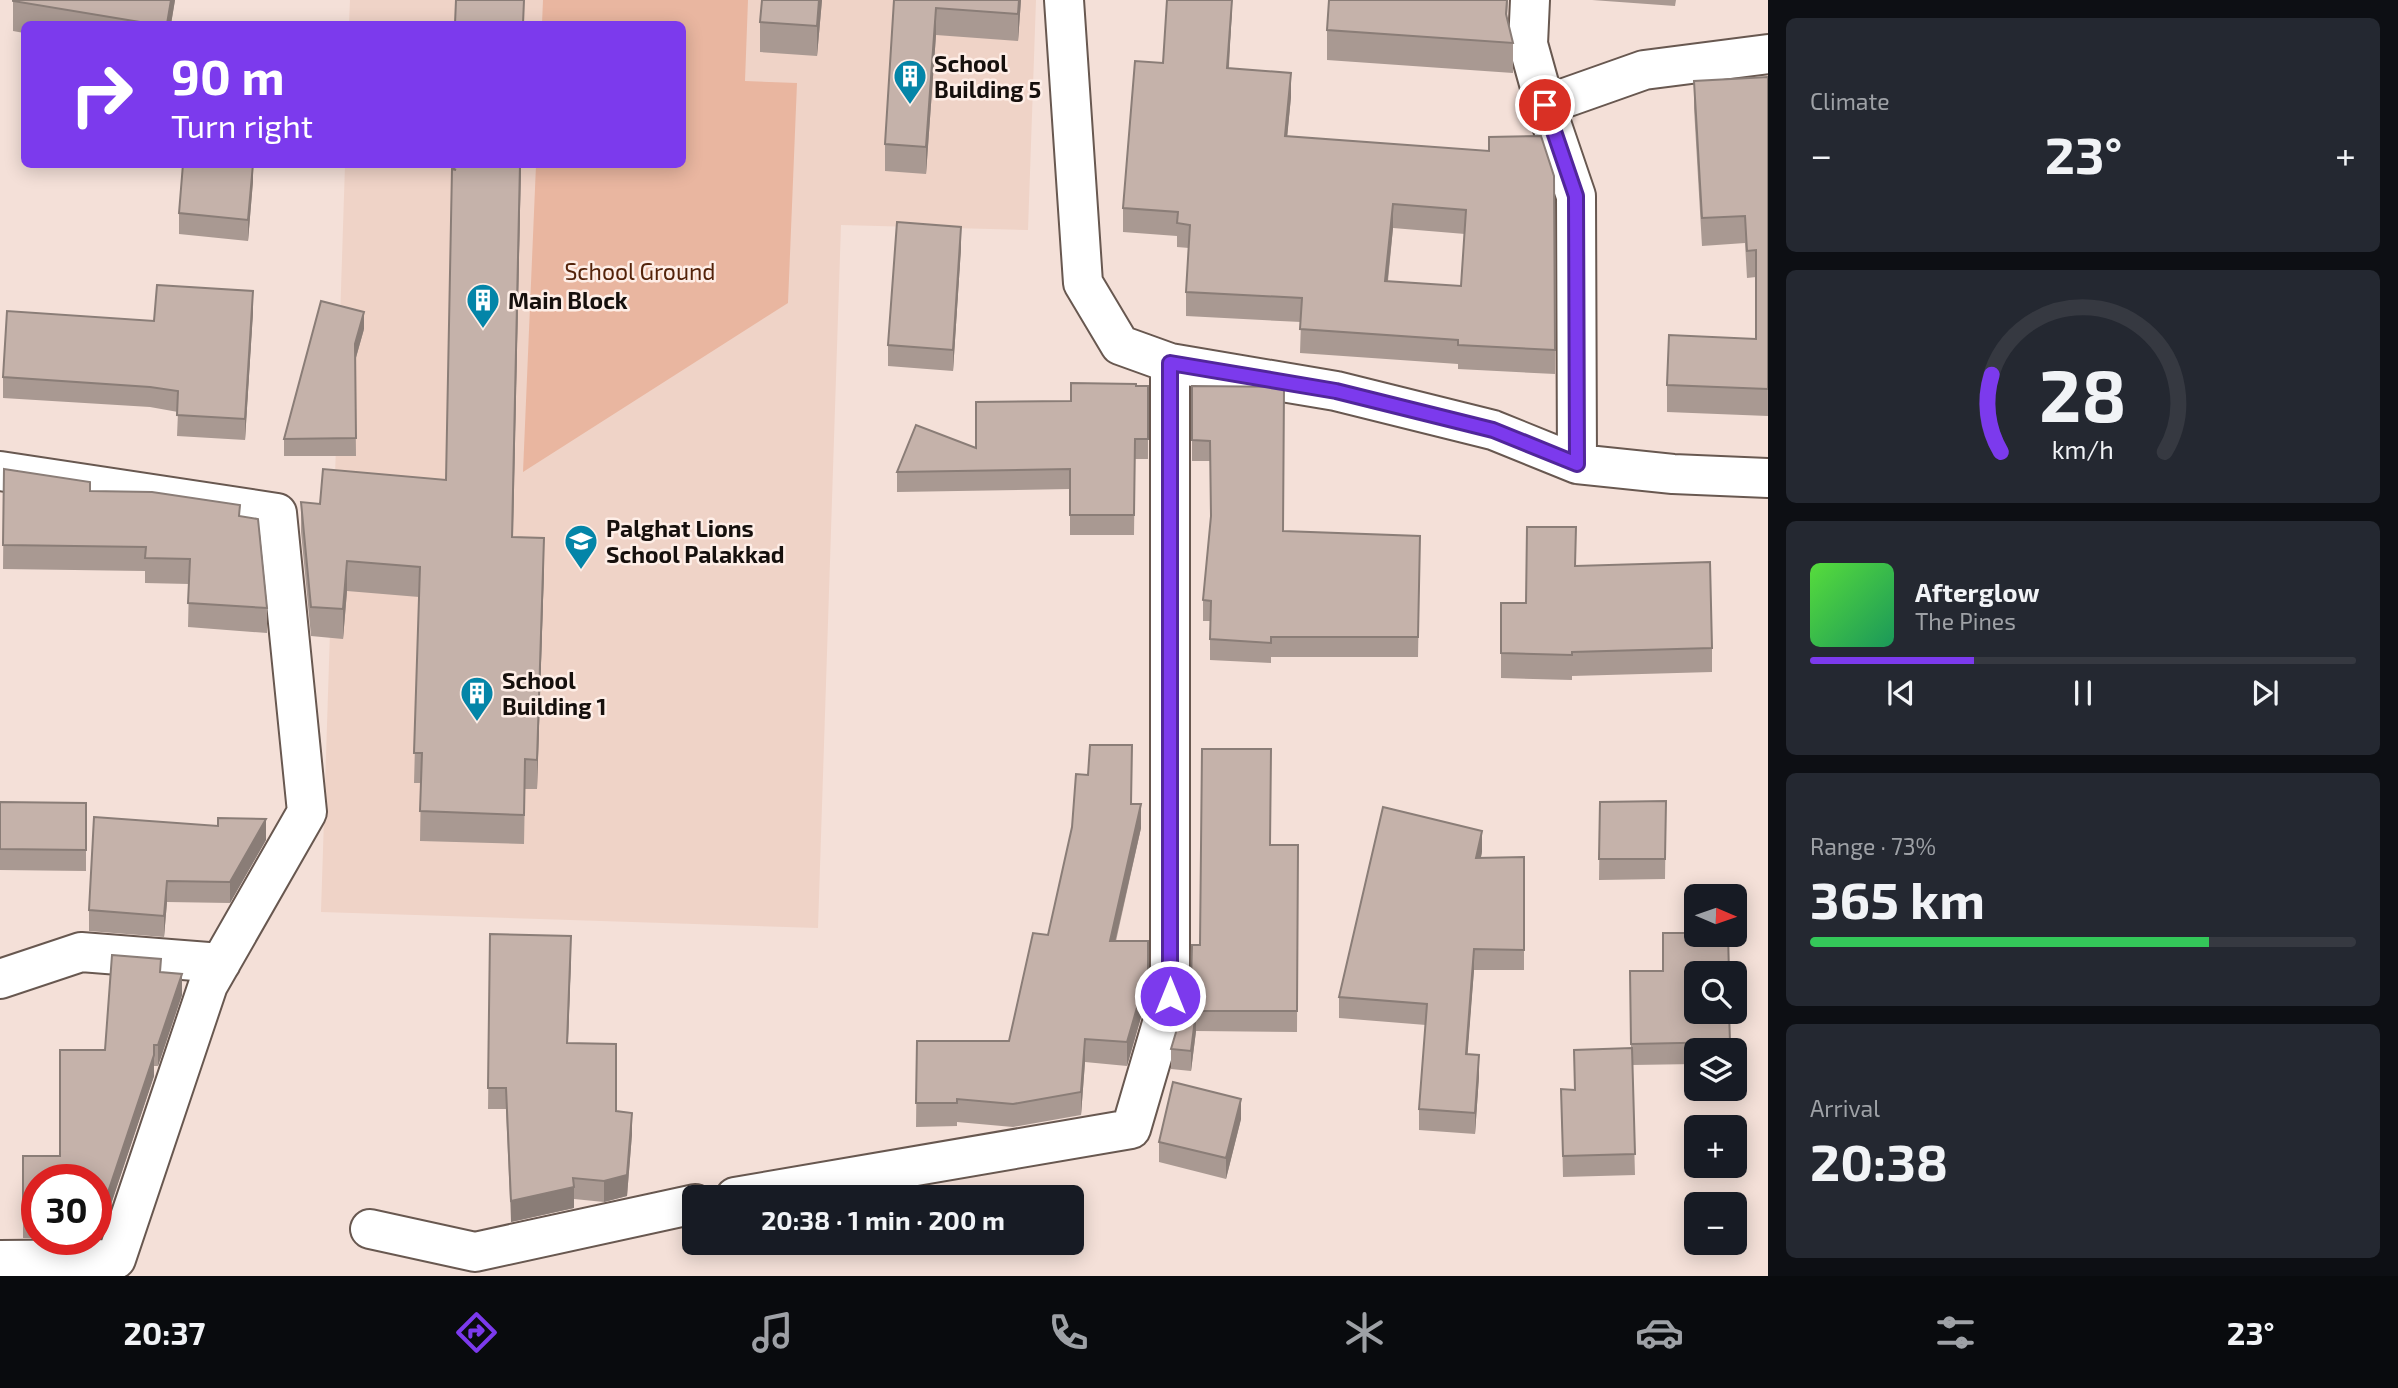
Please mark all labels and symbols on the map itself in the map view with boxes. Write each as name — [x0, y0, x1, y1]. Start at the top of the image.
place label: School Building 5 — [934, 49, 1041, 103]
building icon: School Building 5 — [891, 57, 929, 106]
pin — [1515, 75, 1575, 135]
park label: School Ground — [564, 257, 716, 285]
building icon: Main Block — [464, 281, 502, 330]
place label: Main Block — [508, 286, 628, 314]
place label: Palghat Lions School Palakkad — [606, 514, 785, 568]
school or university icon: Palghat Lions School Palakkad — [562, 522, 600, 571]
place label: School Building 1 — [502, 666, 606, 720]
building icon: School Building 1 — [458, 674, 496, 723]
north arrow — [1684, 884, 1746, 947]
position arrow — [1133, 959, 1207, 1033]
speed limit sign: 30 — [21, 1164, 112, 1255]

